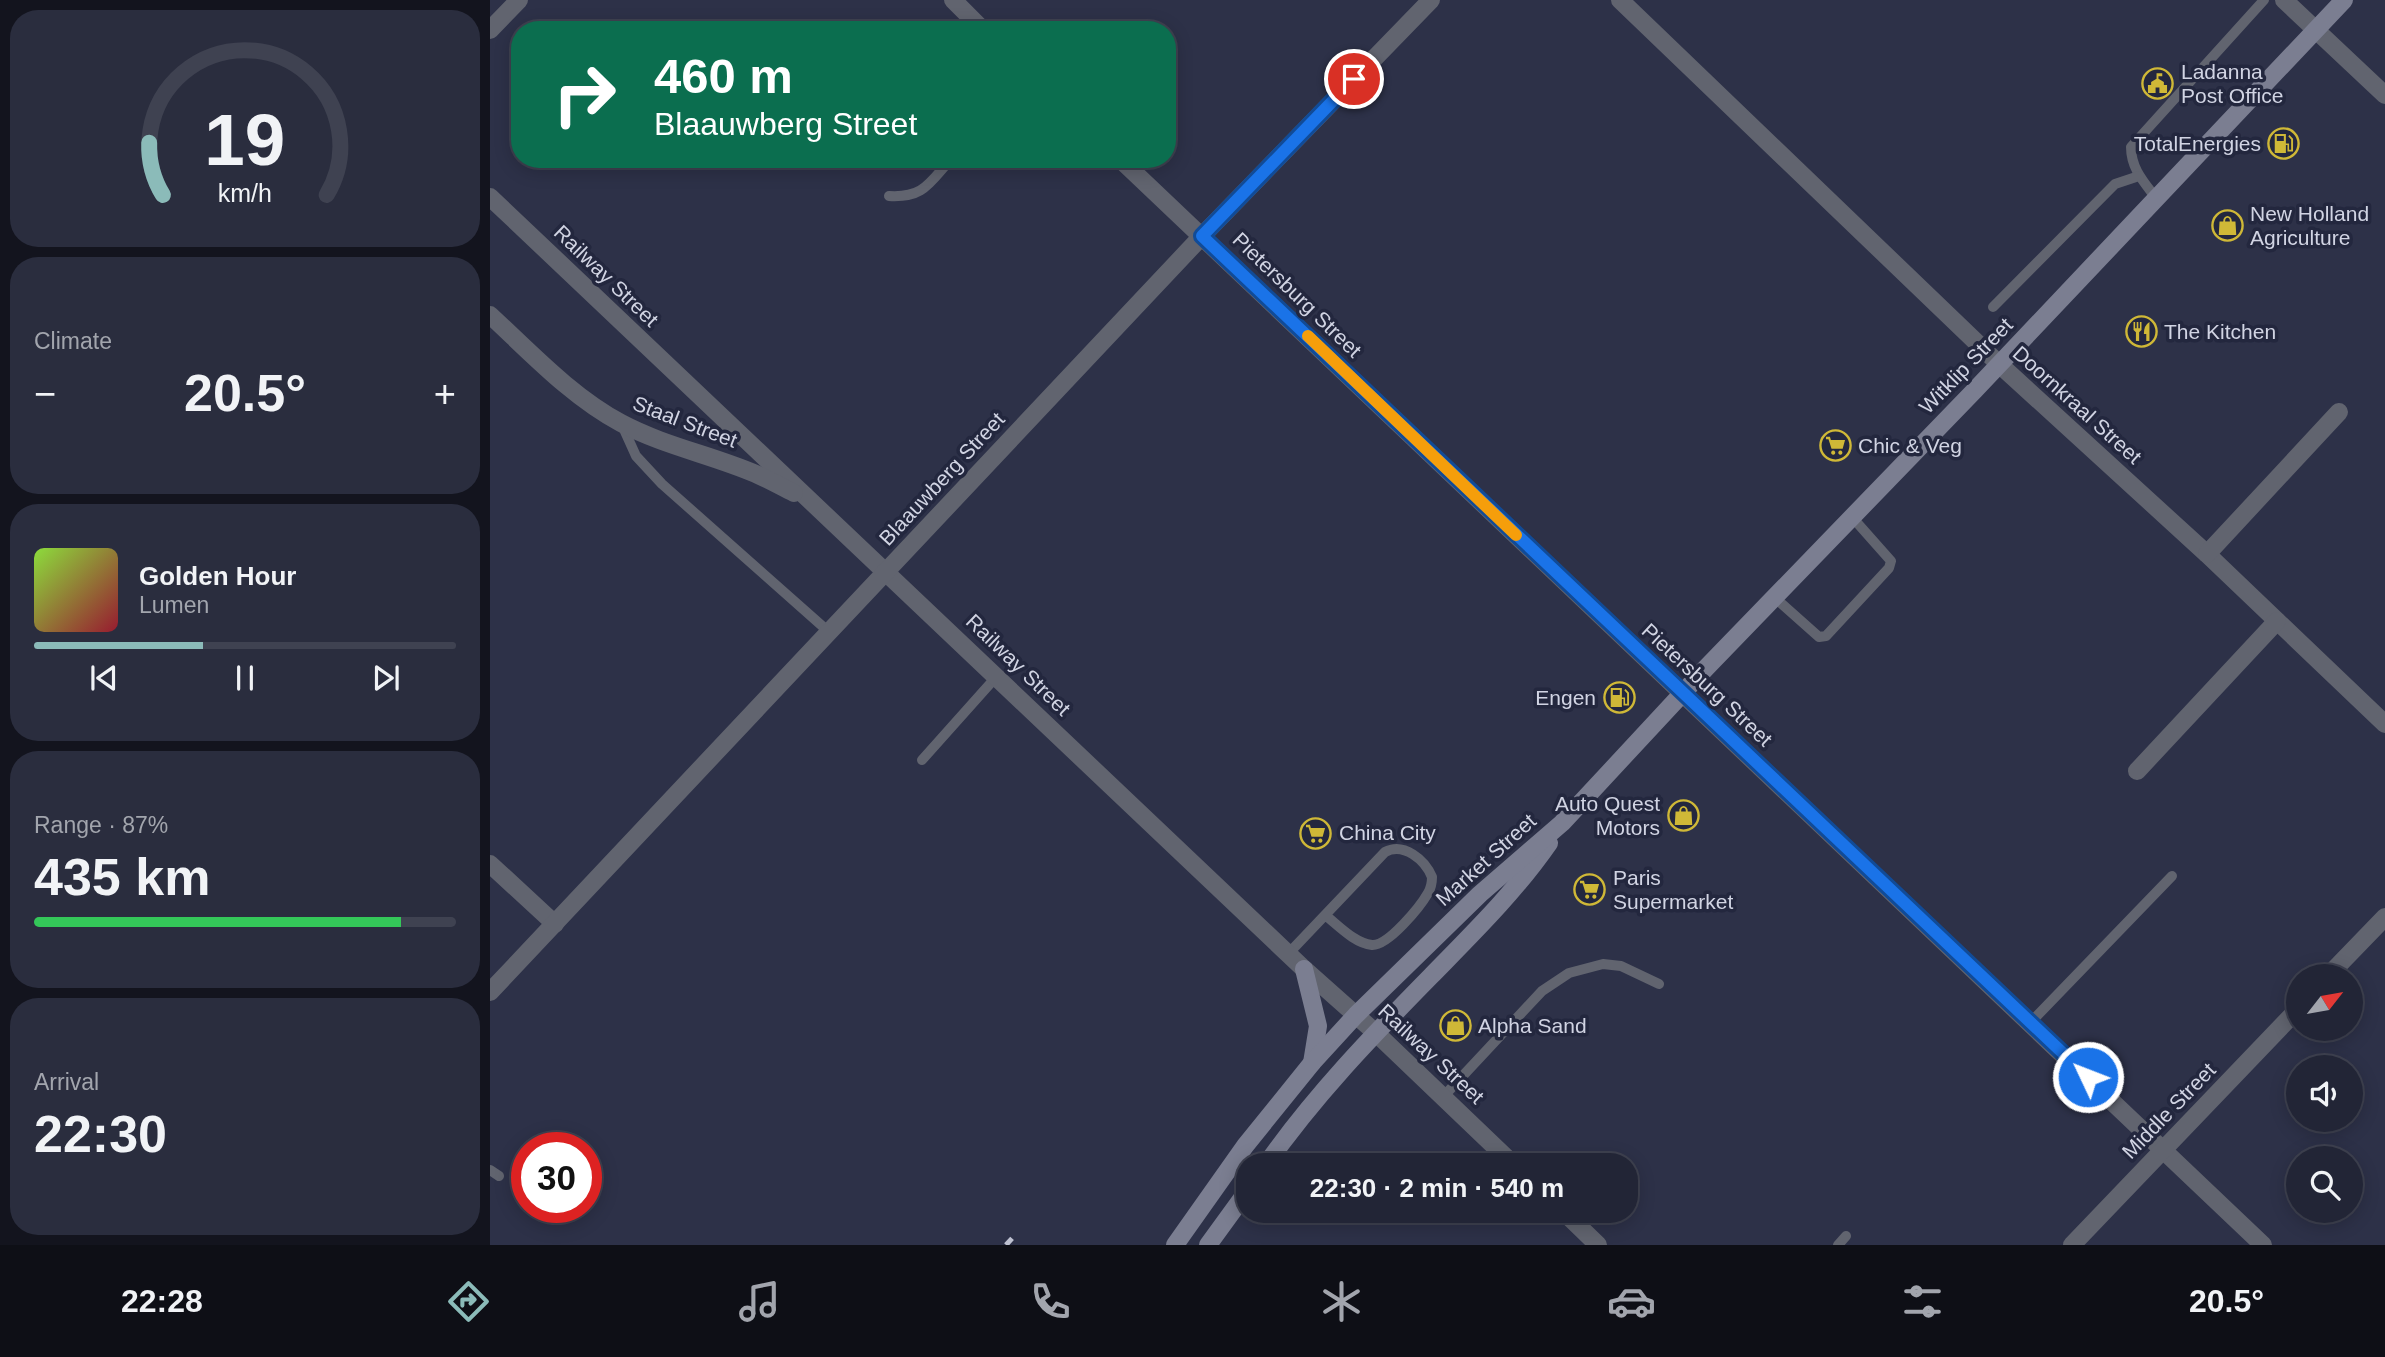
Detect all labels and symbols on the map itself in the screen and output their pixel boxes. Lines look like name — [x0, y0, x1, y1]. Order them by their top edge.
pin — [1324, 49, 1384, 109]
place label: Ladanna Post Office — [2181, 60, 2283, 107]
public building icon: Ladanna Post Office — [2141, 67, 2175, 101]
fuel station icon: TotalEnergies — [2267, 127, 2301, 161]
place label: TotalEnergies — [2134, 132, 2261, 155]
place label: New Holland Agriculture — [2250, 202, 2369, 249]
shop icon: New Holland Agriculture — [2210, 209, 2244, 243]
street label: Railway Street — [550, 220, 663, 331]
street label: Pietersburg Street — [1228, 228, 1366, 362]
street label: Witklip Street — [1914, 313, 2017, 418]
restaurant icon: The Kitchen — [2124, 315, 2158, 349]
place label: The Kitchen — [2164, 320, 2276, 343]
street label: Doornkraal Street — [2008, 341, 2146, 468]
street label: Staal Street — [630, 391, 741, 452]
street label: Blaauwberg Street — [874, 408, 1009, 550]
supermarket icon: Chic & Veg — [1818, 429, 1852, 463]
place label: Chic & Veg — [1858, 434, 1962, 457]
street label: Railway Street — [962, 609, 1075, 720]
street label: Pietersburg Street — [1638, 619, 1777, 751]
fuel station icon: Engen — [1602, 681, 1636, 715]
place label: Engen — [1535, 686, 1596, 709]
place label: Auto Quest Motors — [1555, 792, 1660, 839]
shop icon: Auto Quest Motors — [1666, 799, 1700, 833]
street label: Market Street — [1431, 809, 1540, 910]
supermarket icon: China City — [1299, 816, 1333, 850]
place label: China City — [1339, 821, 1436, 844]
place label: Paris Supermarket — [1613, 866, 1733, 913]
supermarket icon: Paris Supermarket — [1573, 873, 1607, 907]
north arrow — [2286, 964, 2362, 1041]
street label: Railway Street — [1374, 999, 1489, 1108]
shop icon: Alpha Sand — [1438, 1009, 1472, 1043]
place label: Alpha Sand — [1478, 1014, 1587, 1037]
position arrow — [2051, 1040, 2125, 1114]
street label: Middle Street — [2117, 1058, 2220, 1163]
speed limit sign: 30 — [511, 1132, 602, 1223]

